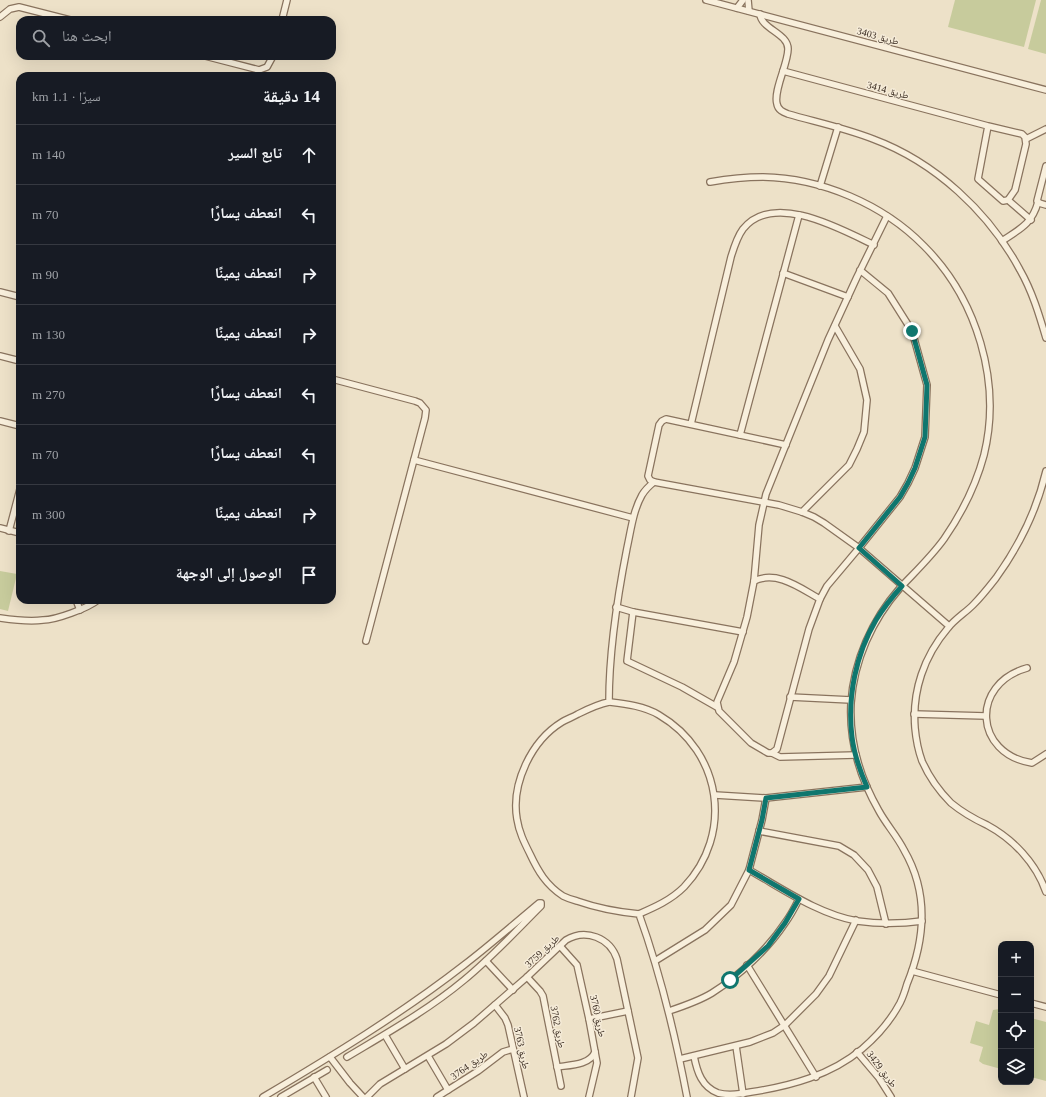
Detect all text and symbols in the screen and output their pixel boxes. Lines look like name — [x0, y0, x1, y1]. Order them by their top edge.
search box — [16, 16, 336, 60]
street label: طريق 3403 — [856, 25, 901, 48]
icon: search — [30, 27, 52, 49]
text: ابحث هنا — [62, 28, 112, 44]
street label: طريق 3414 — [866, 79, 911, 102]
text: 14 دقيقة — [263, 87, 320, 106]
text: سيرًا · 1.1 km — [32, 89, 101, 104]
icon: ahead — [298, 144, 320, 166]
text: تابع السير — [228, 145, 282, 161]
text: 140 m — [32, 147, 65, 162]
icon: left — [298, 204, 320, 226]
text: انعطف يسارًا — [210, 205, 282, 221]
text: 70 m — [32, 207, 58, 222]
icon: right — [298, 264, 320, 286]
text: انعطف يمينًا — [215, 265, 282, 281]
text: 90 m — [32, 267, 58, 282]
route end — [903, 322, 921, 340]
icon: right — [298, 324, 320, 346]
text: انعطف يمينًا — [215, 325, 282, 341]
text: 130 m — [32, 327, 65, 342]
icon: left — [298, 384, 320, 406]
text: انعطف يسارًا — [210, 385, 282, 401]
text: 270 m — [32, 387, 65, 402]
icon: left — [298, 444, 320, 466]
text: انعطف يسارًا — [210, 445, 282, 461]
text: 70 m — [32, 447, 58, 462]
icon: right — [298, 504, 320, 526]
text: انعطف يمينًا — [215, 505, 282, 521]
text: 300 m — [32, 507, 65, 522]
icon: arrive — [298, 564, 320, 586]
text: الوصول إلى الوجهة — [176, 565, 282, 581]
street label: طريق 3759 — [523, 932, 562, 970]
map controls — [998, 941, 1034, 1085]
button: + — [998, 941, 1034, 977]
route start — [721, 971, 739, 989]
button: − — [998, 977, 1034, 1013]
street label: طريق 3760 — [587, 994, 608, 1039]
street label: طريق 3762 — [548, 1005, 568, 1050]
button: locate — [998, 1013, 1034, 1049]
street label: طريق 3763 — [511, 1026, 532, 1071]
street label: طريق 3764 — [448, 1048, 491, 1083]
street label: طريق 3429 — [864, 1049, 900, 1090]
button: layers — [998, 1049, 1034, 1085]

